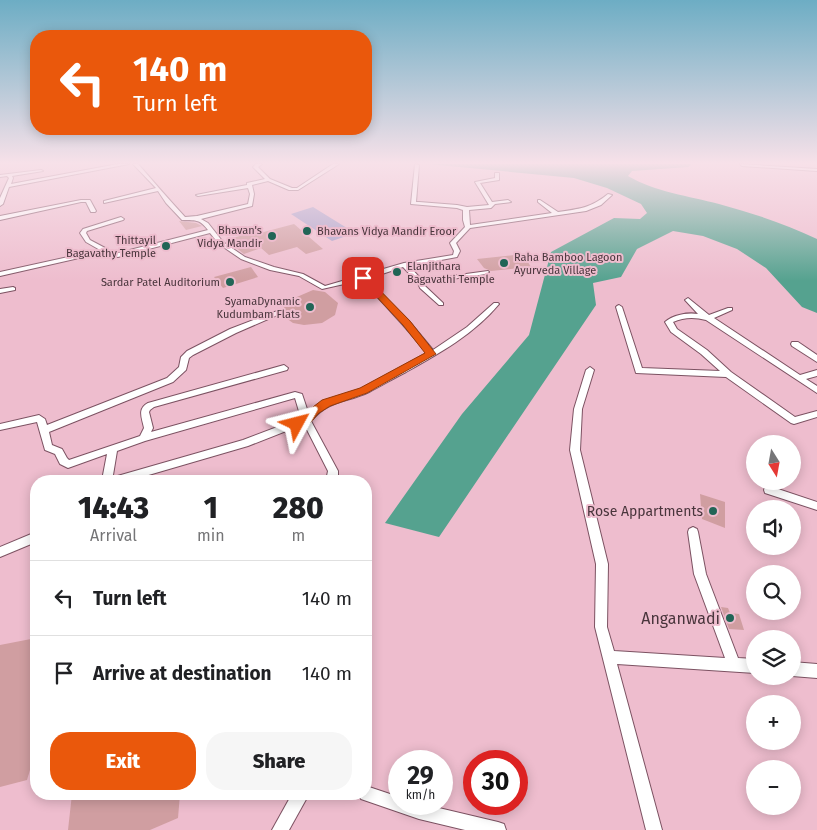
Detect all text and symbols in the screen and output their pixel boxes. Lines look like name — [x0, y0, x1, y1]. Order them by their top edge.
text: 140 m — [133, 48, 227, 90]
icon: left — [50, 50, 115, 115]
text: Turn left — [133, 90, 217, 117]
place label: Bhavan's Vidya Mandir — [197, 224, 263, 250]
marker: Bhavans Vidya Mandir Eroor — [301, 225, 313, 237]
place label: Bhavans Vidya Mandir Eroor — [317, 225, 457, 238]
marker: Bhavan's Vidya Mandir — [266, 230, 278, 242]
place label: Thittayil Bagavathy Temple — [66, 234, 156, 260]
marker: Thittayil Bagavathy Temple — [160, 240, 172, 252]
place label: Raha Bamboo Lagoon Ayurveda Village — [514, 251, 622, 277]
pin — [342, 257, 384, 299]
marker: Raha Bamboo Lagoon Ayurveda Village — [498, 257, 510, 269]
place label: Elanjithara Bagavathi Temple — [407, 260, 495, 286]
icon: arrive — [349, 264, 377, 292]
marker: Elanjithara Bagavathi Temple — [391, 266, 403, 278]
place label: Sardar Patel Auditorium — [101, 276, 220, 289]
marker: Sardar Patel Auditorium — [224, 276, 236, 288]
place label: SyamaDynamic Kudumbam Flats — [217, 295, 300, 321]
marker: SyamaDynamic Kudumbam Flats — [304, 301, 316, 313]
position arrow — [270, 397, 322, 449]
north arrow — [746, 435, 801, 490]
map controls — [746, 435, 801, 815]
text: 14:43 — [78, 490, 149, 526]
text: 1 — [204, 490, 218, 526]
text: 280 — [273, 490, 324, 526]
button: sound — [746, 500, 801, 555]
place label: Rose Appartments — [587, 503, 703, 520]
marker: Rose Appartments — [707, 505, 719, 517]
text: Arrival — [90, 526, 137, 545]
text: min — [197, 526, 225, 545]
text: m — [291, 526, 305, 545]
button: search — [746, 565, 801, 620]
icon: left — [50, 584, 78, 612]
text: Turn left — [93, 587, 167, 610]
text: 140 m — [302, 587, 352, 610]
place label: Anganwadi — [641, 609, 720, 628]
marker: Anganwadi — [724, 612, 736, 624]
button: layers — [746, 630, 801, 685]
icon: arrive — [50, 659, 78, 687]
text: Arrive at destination — [93, 662, 272, 685]
text: 140 m — [302, 662, 352, 685]
button: + — [746, 695, 801, 750]
button: Exit — [50, 732, 196, 790]
button: Share — [206, 732, 352, 790]
speed limit sign: 30 — [463, 750, 528, 815]
button: − — [746, 760, 801, 815]
text: 29 — [407, 761, 434, 791]
text: km/h — [406, 788, 435, 802]

